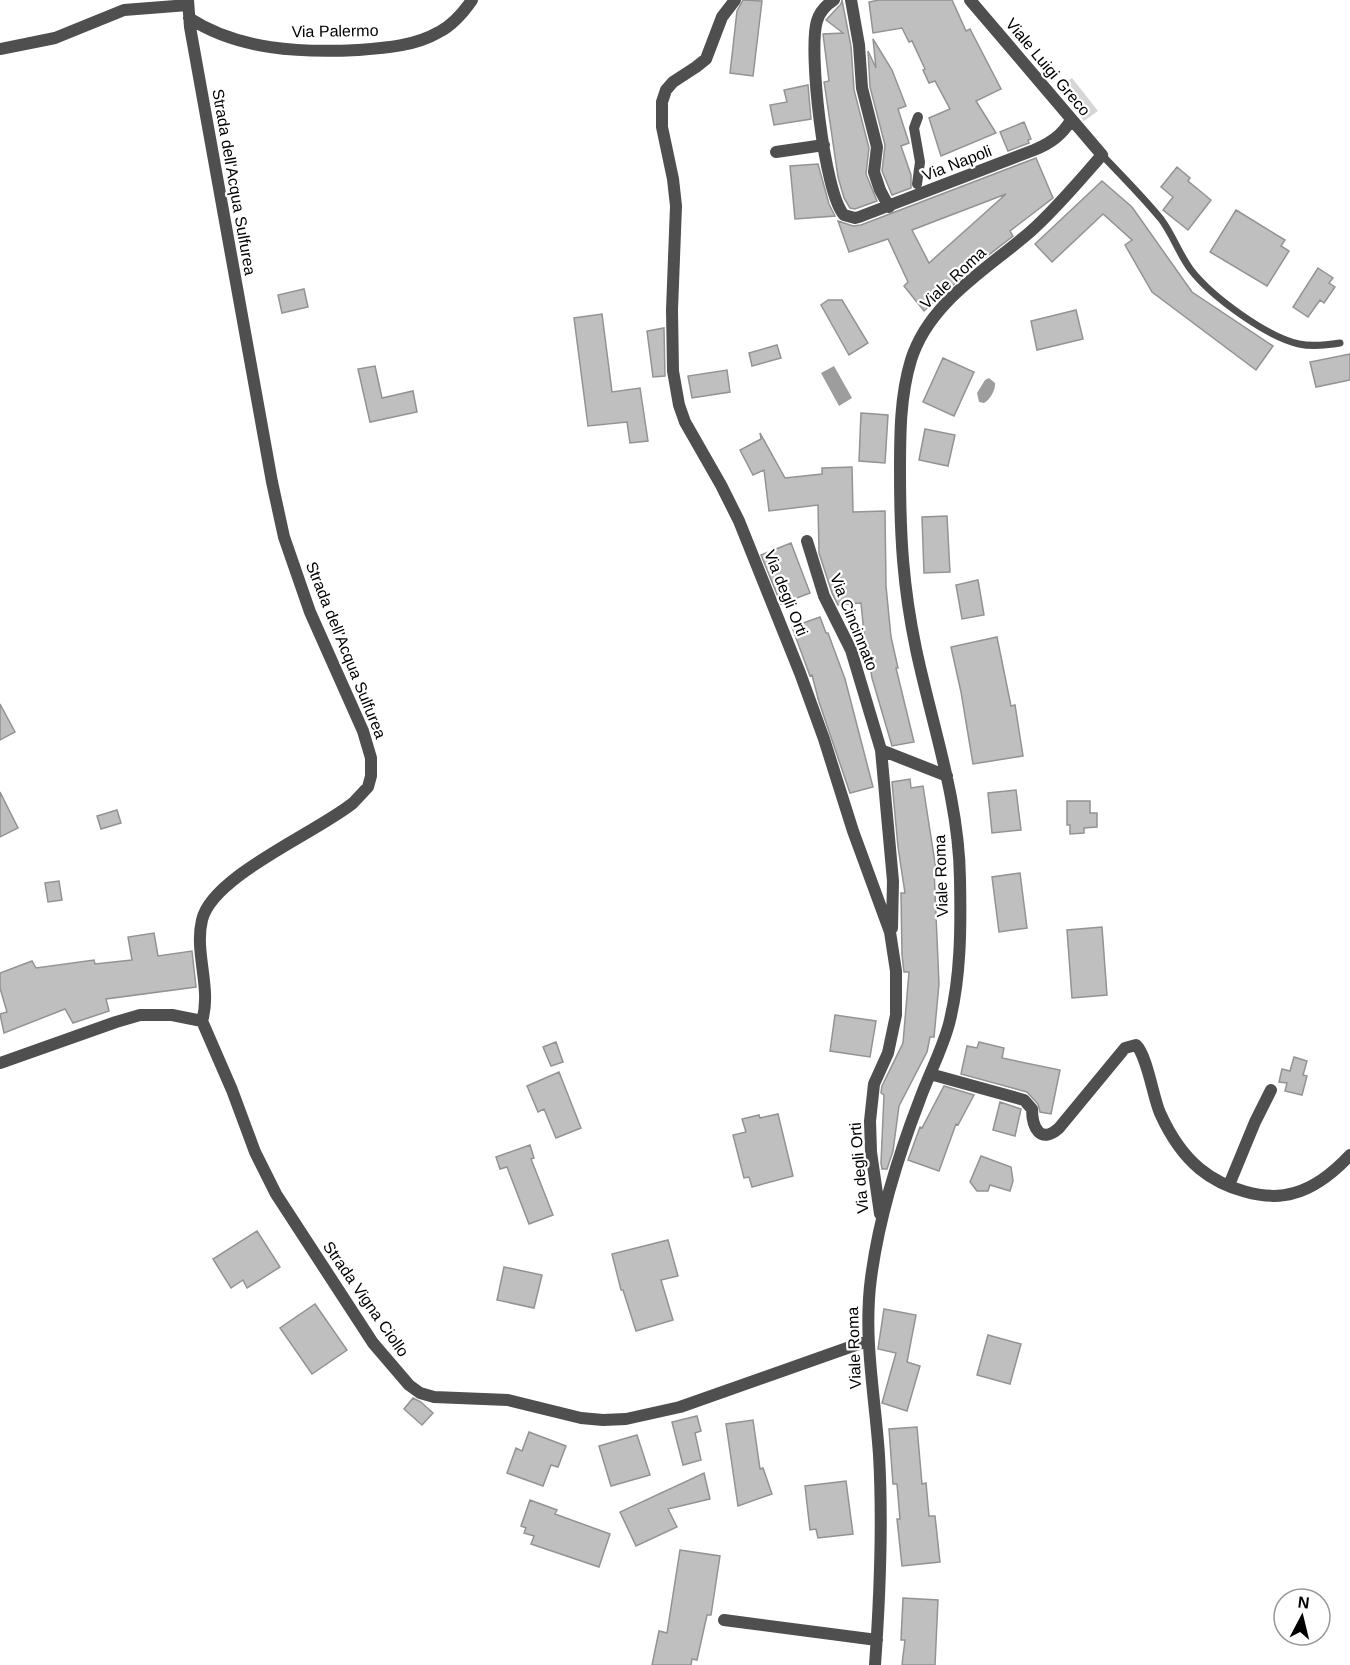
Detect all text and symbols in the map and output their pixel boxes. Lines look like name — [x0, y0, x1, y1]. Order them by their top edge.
street label: Viale Luigi Greco — [1002, 15, 1094, 119]
street label: Via Palermo — [291, 22, 379, 40]
street label: Strada dell'Acqua Sulfurea — [209, 87, 259, 277]
street label: Via Napoli — [920, 142, 994, 184]
street label: Viale Roma — [917, 244, 989, 312]
street label: Via degli Orti — [761, 547, 811, 639]
street label: Strada dell'Acqua Sulfurea — [303, 559, 389, 741]
street label: Via Cincinnato — [827, 571, 881, 673]
street label: Viale Roma — [931, 834, 951, 917]
street label: Via degli Orti — [847, 1122, 871, 1214]
street label: Strada Vigna Ciollo — [320, 1238, 412, 1360]
street label: Viale Roma — [844, 1306, 864, 1389]
north arrow — [1272, 1587, 1332, 1647]
text: N — [1297, 1593, 1311, 1612]

